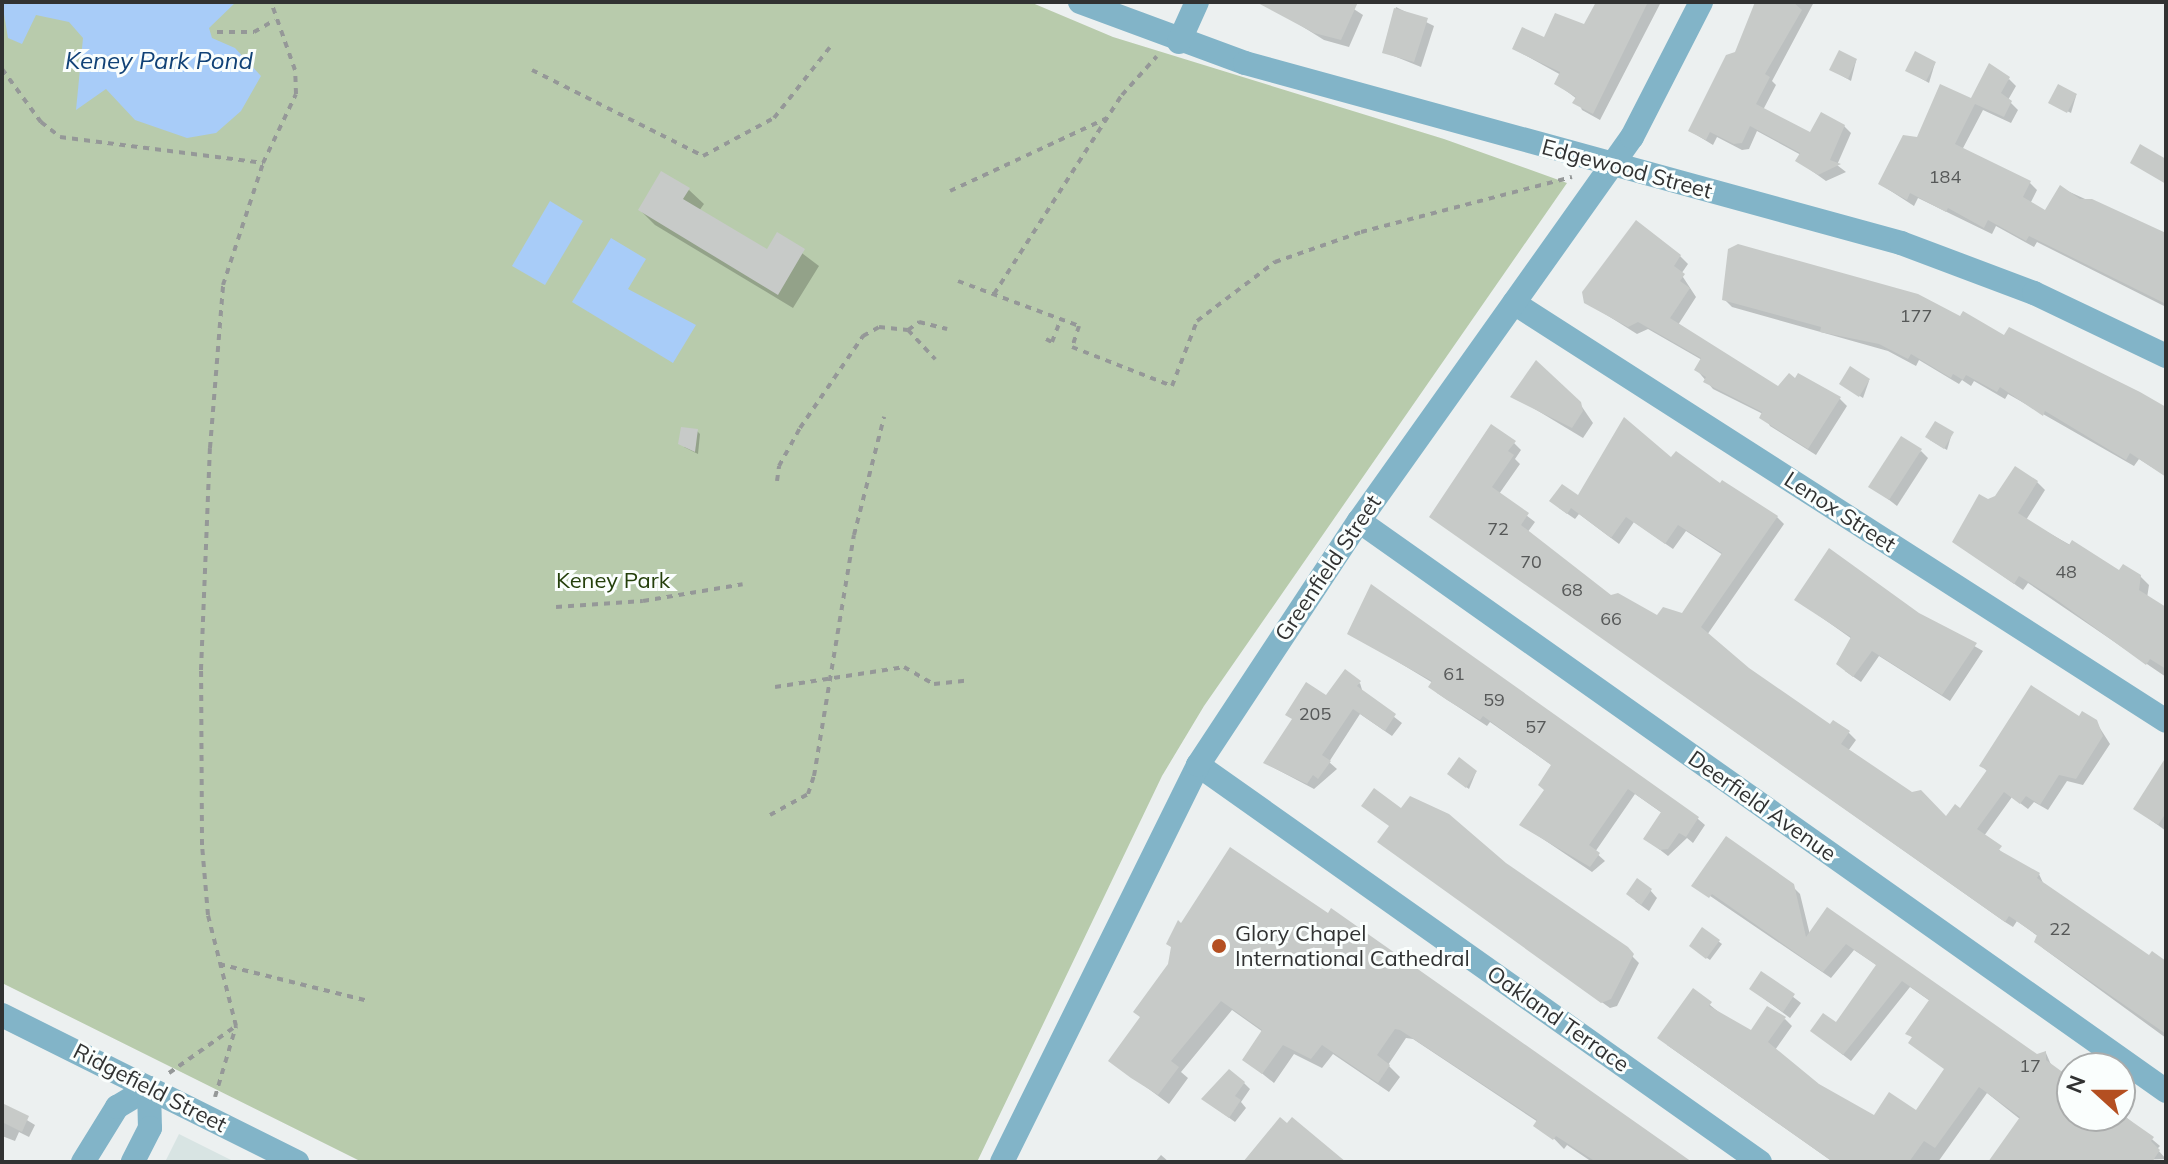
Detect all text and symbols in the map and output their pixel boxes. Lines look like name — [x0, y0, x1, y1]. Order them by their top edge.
water label: Keney Park Pond — [65, 47, 253, 75]
street label: Edgewood Street — [1539, 134, 1715, 204]
house number: 184 — [1929, 166, 1961, 188]
house number: 177 — [1900, 305, 1932, 327]
street label: Lenox Street — [1779, 466, 1901, 558]
street label: Greenfield Street — [1269, 490, 1387, 646]
house number: 72 — [1487, 518, 1509, 540]
house number: 70 — [1520, 551, 1542, 573]
house number: 48 — [2055, 561, 2077, 583]
park label: Keney Park — [556, 568, 670, 594]
house number: 68 — [1561, 579, 1583, 601]
house number: 66 — [1600, 608, 1622, 630]
house number: 61 — [1443, 663, 1465, 685]
house number: 59 — [1483, 689, 1505, 711]
house number: 205 — [1299, 703, 1331, 725]
house number: 57 — [1525, 716, 1547, 738]
street label: Deerfield Avenue — [1683, 745, 1841, 867]
house number: 22 — [2049, 918, 2071, 940]
place label: Glory Chapel International Cathedral — [1235, 920, 1470, 972]
marker: Glory Chapel International Cathedral — [1210, 937, 1228, 955]
street label: Oakland Terrace — [1482, 960, 1634, 1078]
street label: Ridgefield Street — [69, 1038, 231, 1138]
north arrow — [2056, 1052, 2136, 1132]
house number: 17 — [2019, 1055, 2041, 1077]
text: N — [2059, 1071, 2092, 1097]

